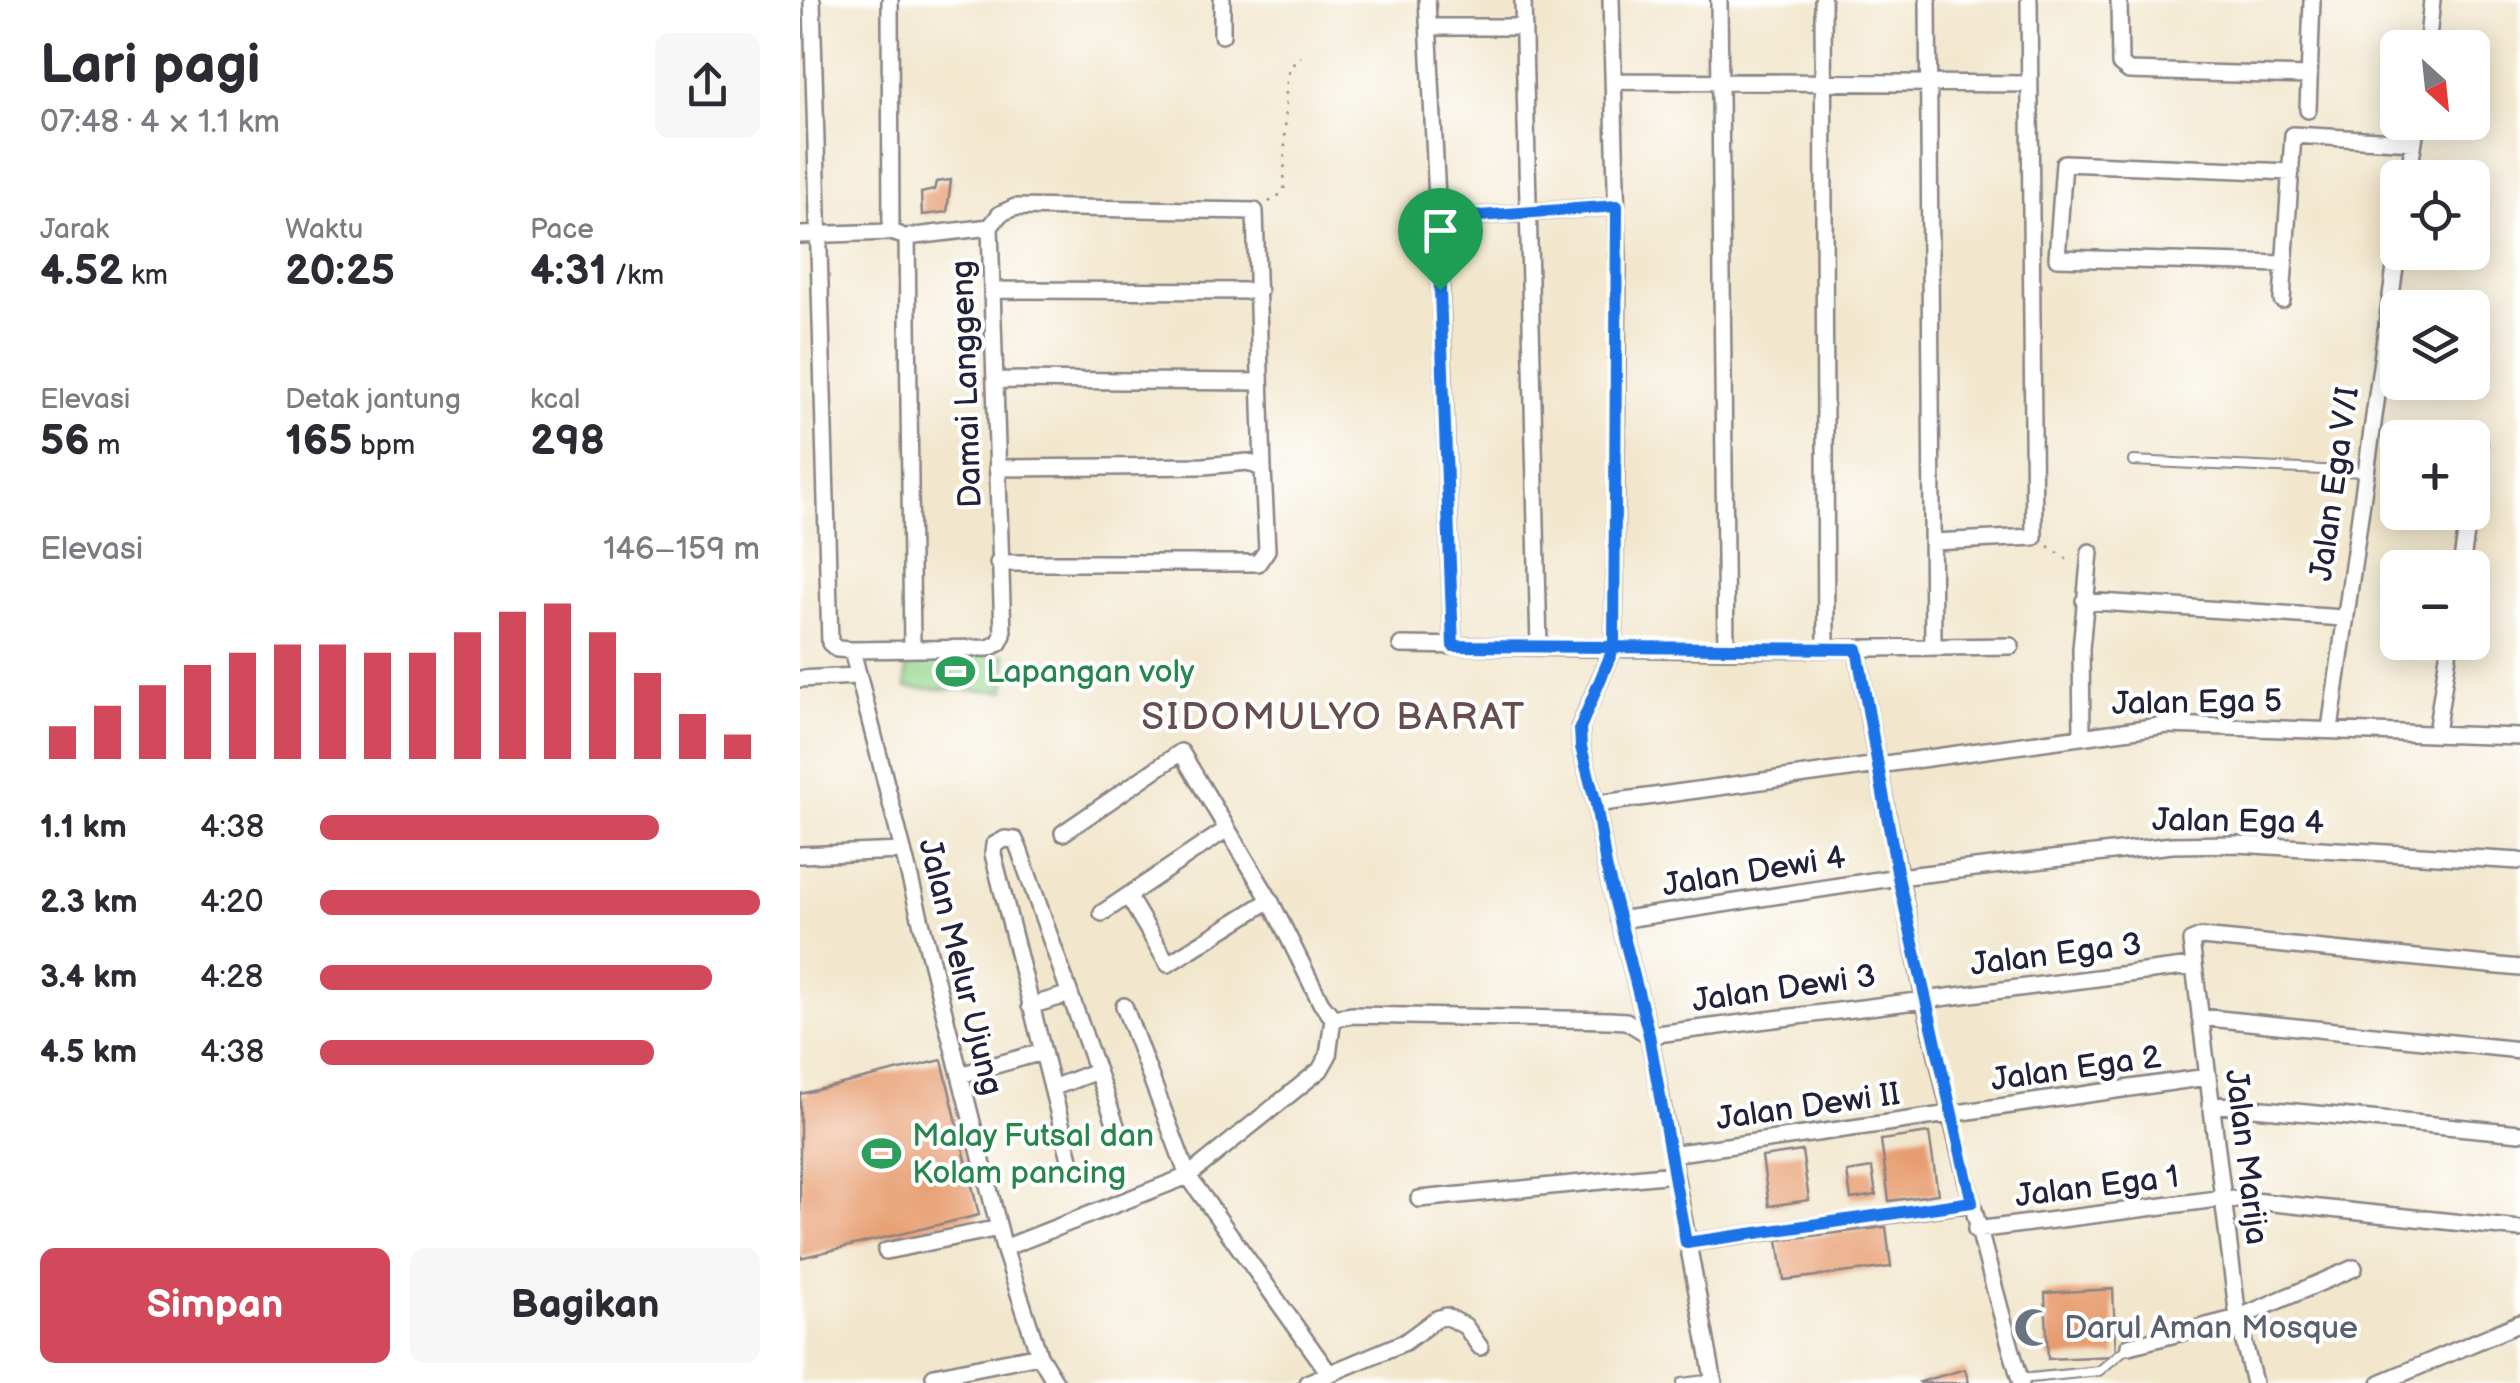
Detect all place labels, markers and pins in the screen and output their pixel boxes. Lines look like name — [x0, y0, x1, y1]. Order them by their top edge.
pin — [1398, 188, 1483, 291]
sports icon: Lapangan voly — [935, 651, 977, 693]
place label: Lapangan voly — [986, 653, 1195, 692]
place label: Malay Futsal dan Kolam pancing — [912, 1117, 1154, 1193]
sports icon: Malay Futsal dan Kolam pancing — [861, 1133, 903, 1175]
mosque icon: Darul Aman Mosque — [2013, 1307, 2055, 1349]
place label: Darul Aman Mosque — [2064, 1309, 2358, 1348]

